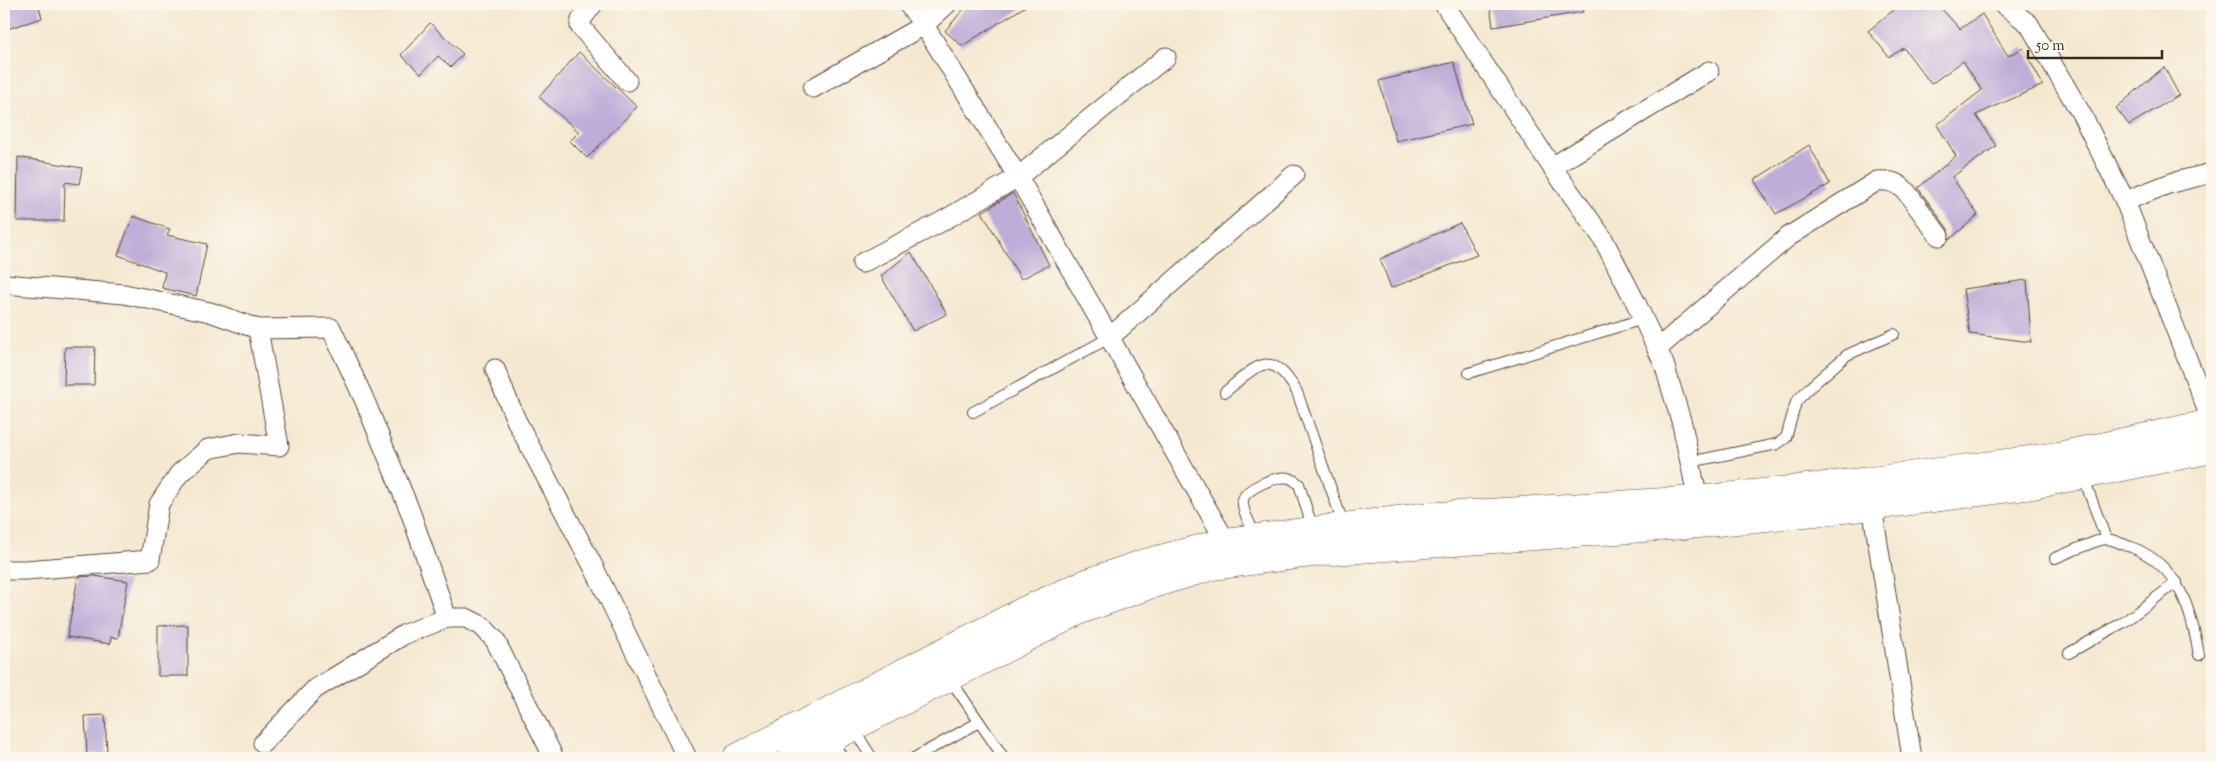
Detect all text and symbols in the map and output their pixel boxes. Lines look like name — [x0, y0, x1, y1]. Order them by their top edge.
scale bar — [2028, 28, 2162, 60]
text: 50 m — [2035, 36, 2065, 57]

